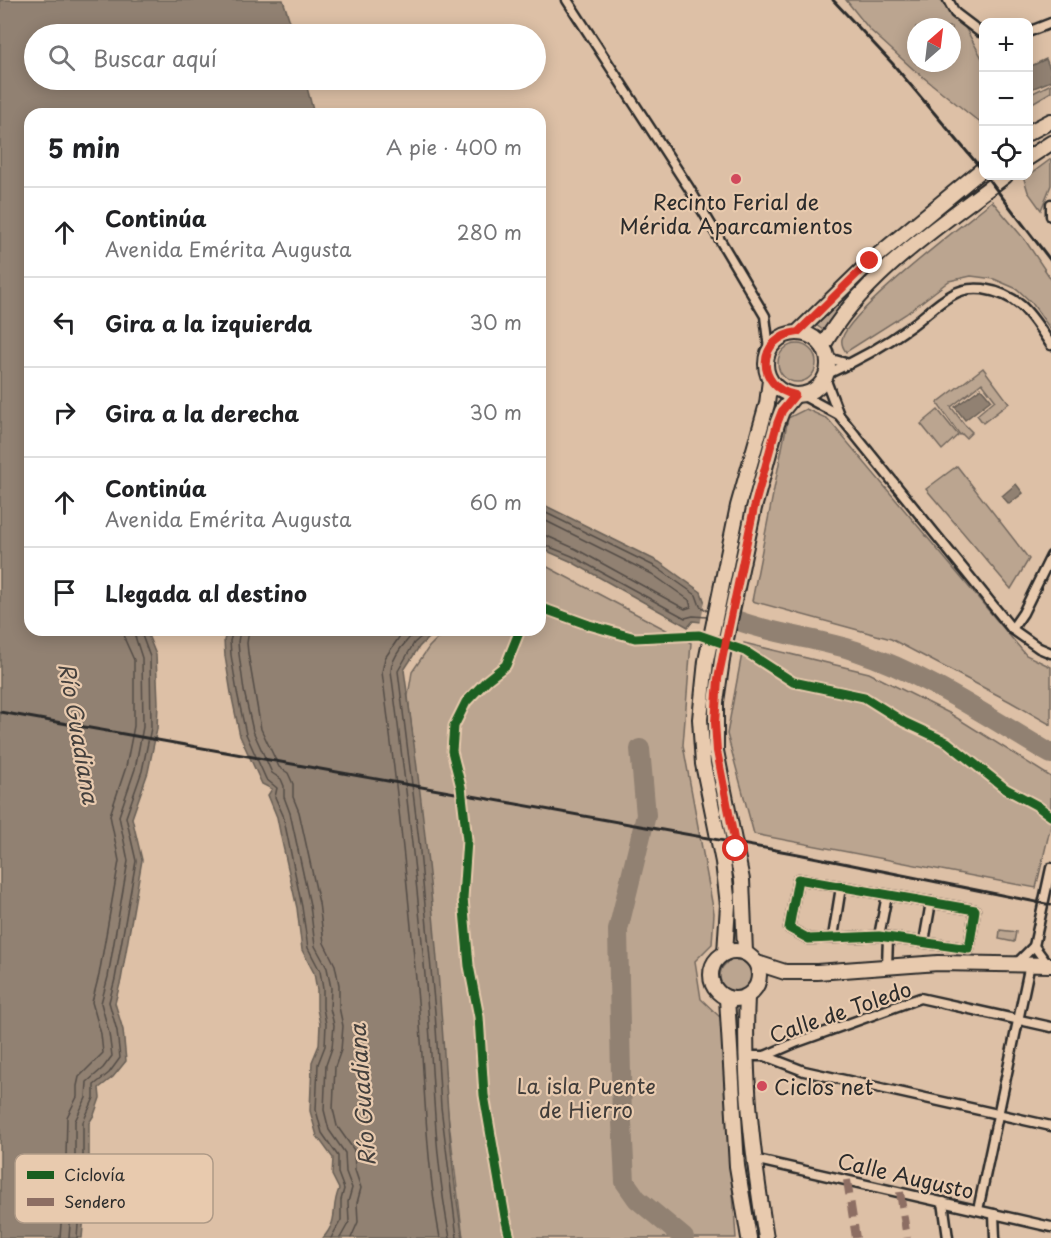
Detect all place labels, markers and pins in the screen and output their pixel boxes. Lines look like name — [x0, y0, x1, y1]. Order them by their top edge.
marker: Recinto Ferial de Mérida Aparcamientos — [729, 172, 743, 186]
place label: Recinto Ferial de Mérida Aparcamientos — [620, 185, 852, 241]
place label: Ciclos net — [774, 1070, 873, 1102]
marker: Ciclos net — [755, 1079, 769, 1093]

